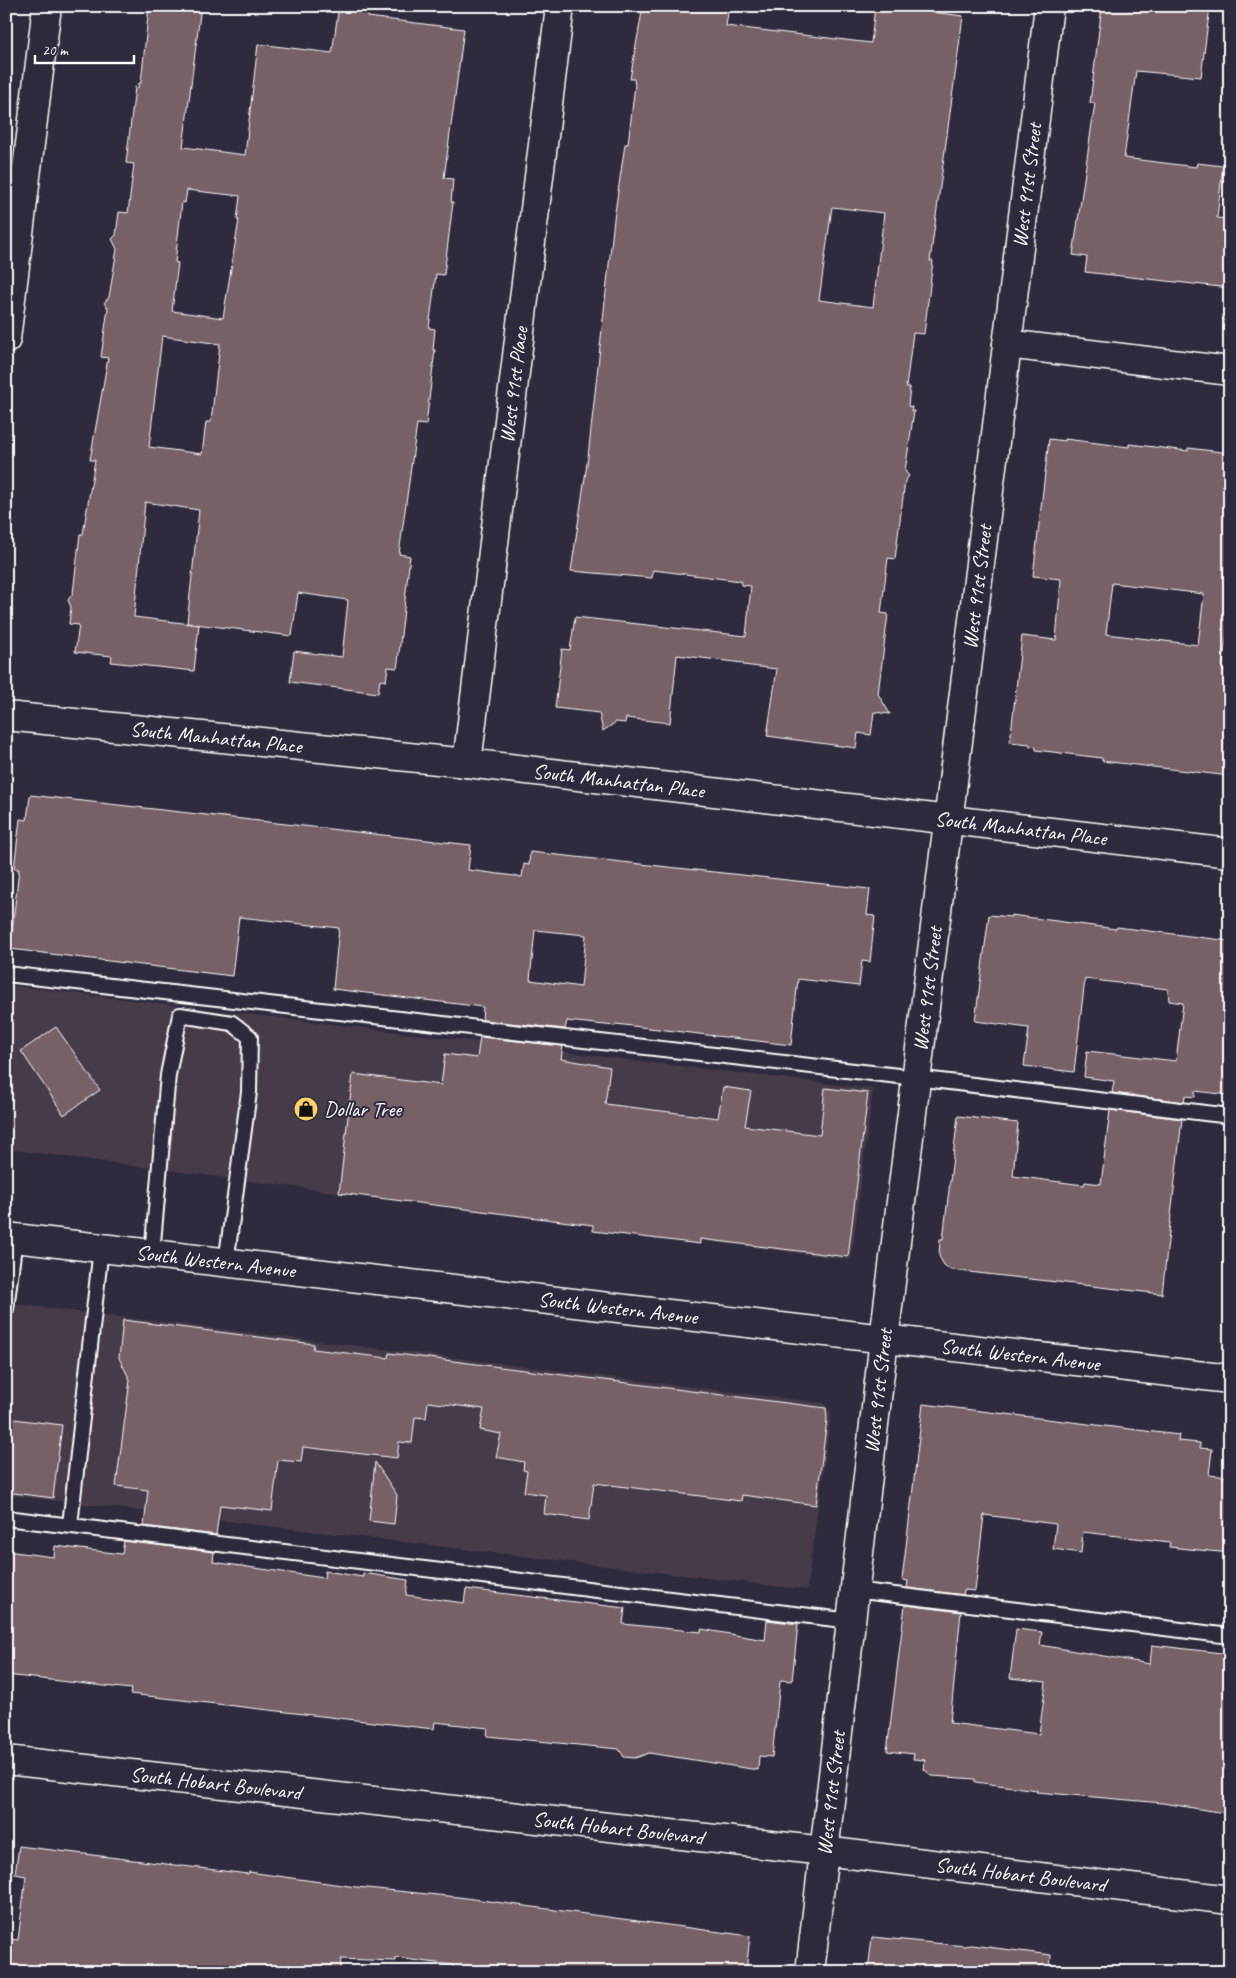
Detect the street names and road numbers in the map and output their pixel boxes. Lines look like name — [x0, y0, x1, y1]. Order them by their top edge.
street label: West 91st Street — [1006, 120, 1048, 249]
street label: West 91st Place — [493, 324, 534, 444]
street label: West 91st Street — [957, 521, 998, 651]
street label: South Manhattan Place — [129, 716, 305, 759]
street label: South Manhattan Place — [531, 758, 708, 804]
street label: South Manhattan Place — [934, 805, 1110, 852]
street label: West 91st Street — [907, 923, 948, 1053]
street label: South Western Avenue — [135, 1239, 299, 1284]
street label: South Western Avenue — [537, 1286, 701, 1330]
street label: West 91st Street — [858, 1325, 898, 1454]
street label: South Western Avenue — [939, 1333, 1103, 1377]
street label: West 91st Street — [811, 1728, 851, 1857]
street label: South Hobart Boulevard — [129, 1761, 305, 1806]
street label: South Hobart Boulevard — [531, 1806, 708, 1851]
street label: South Hobart Boulevard — [934, 1852, 1110, 1898]

